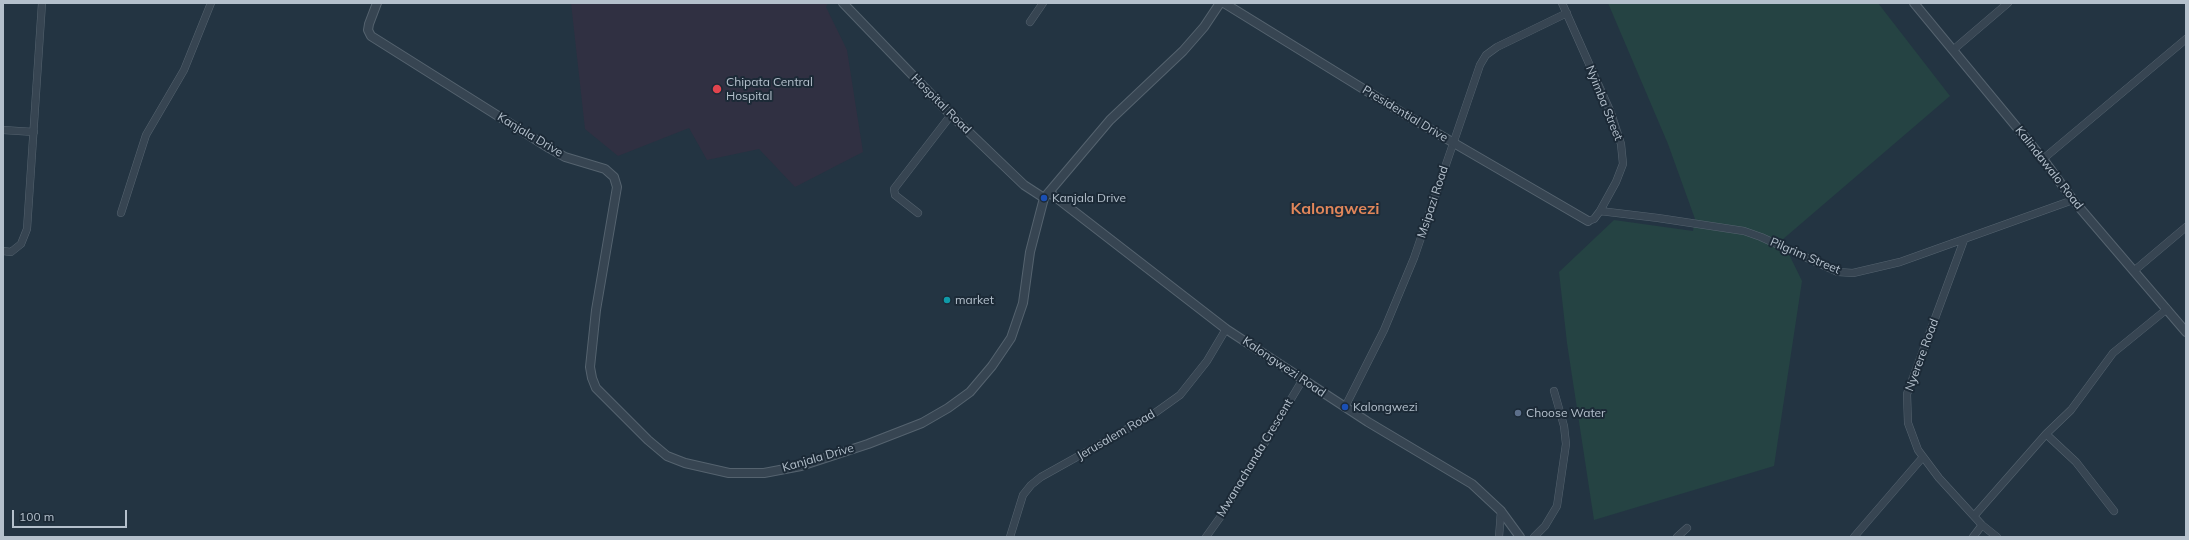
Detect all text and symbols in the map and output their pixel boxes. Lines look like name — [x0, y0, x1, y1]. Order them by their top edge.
street label: Nyimba Street — [1582, 63, 1626, 143]
street label: Hospital Road — [908, 71, 974, 137]
place label: Chipata Central Hospital — [726, 75, 813, 103]
marker: Chipata Central Hospital — [711, 83, 723, 95]
street label: Presidential Drive — [1360, 83, 1450, 145]
street label: Kanjala Drive — [495, 110, 565, 160]
street label: Kalindawalo Road — [2012, 124, 2086, 212]
street label: Msipazi Road — [1415, 164, 1451, 240]
place label: Kanjala Drive — [1052, 191, 1126, 205]
marker: Kanjala Drive — [1039, 193, 1049, 203]
district label: Kalongwezi — [1290, 199, 1380, 219]
street label: Pilgrim Street — [1768, 235, 1842, 277]
place label: market — [955, 293, 994, 307]
marker: market — [942, 295, 952, 305]
street label: Nyerere Road — [1902, 317, 1942, 393]
street label: Kalongwezi Road — [1240, 334, 1328, 400]
street label: Mwanachanda Crescent — [1214, 396, 1296, 520]
place label: Kalongwezi — [1353, 400, 1418, 414]
marker: Kalongwezi — [1340, 402, 1350, 412]
place label: Choose Water — [1526, 406, 1605, 420]
street label: Jerusalem Road — [1075, 407, 1157, 463]
marker: Choose Water — [1513, 408, 1523, 418]
street label: Kanjala Drive — [780, 441, 856, 475]
scale bar — [14, 502, 129, 528]
text: 100 m — [19, 509, 54, 524]

